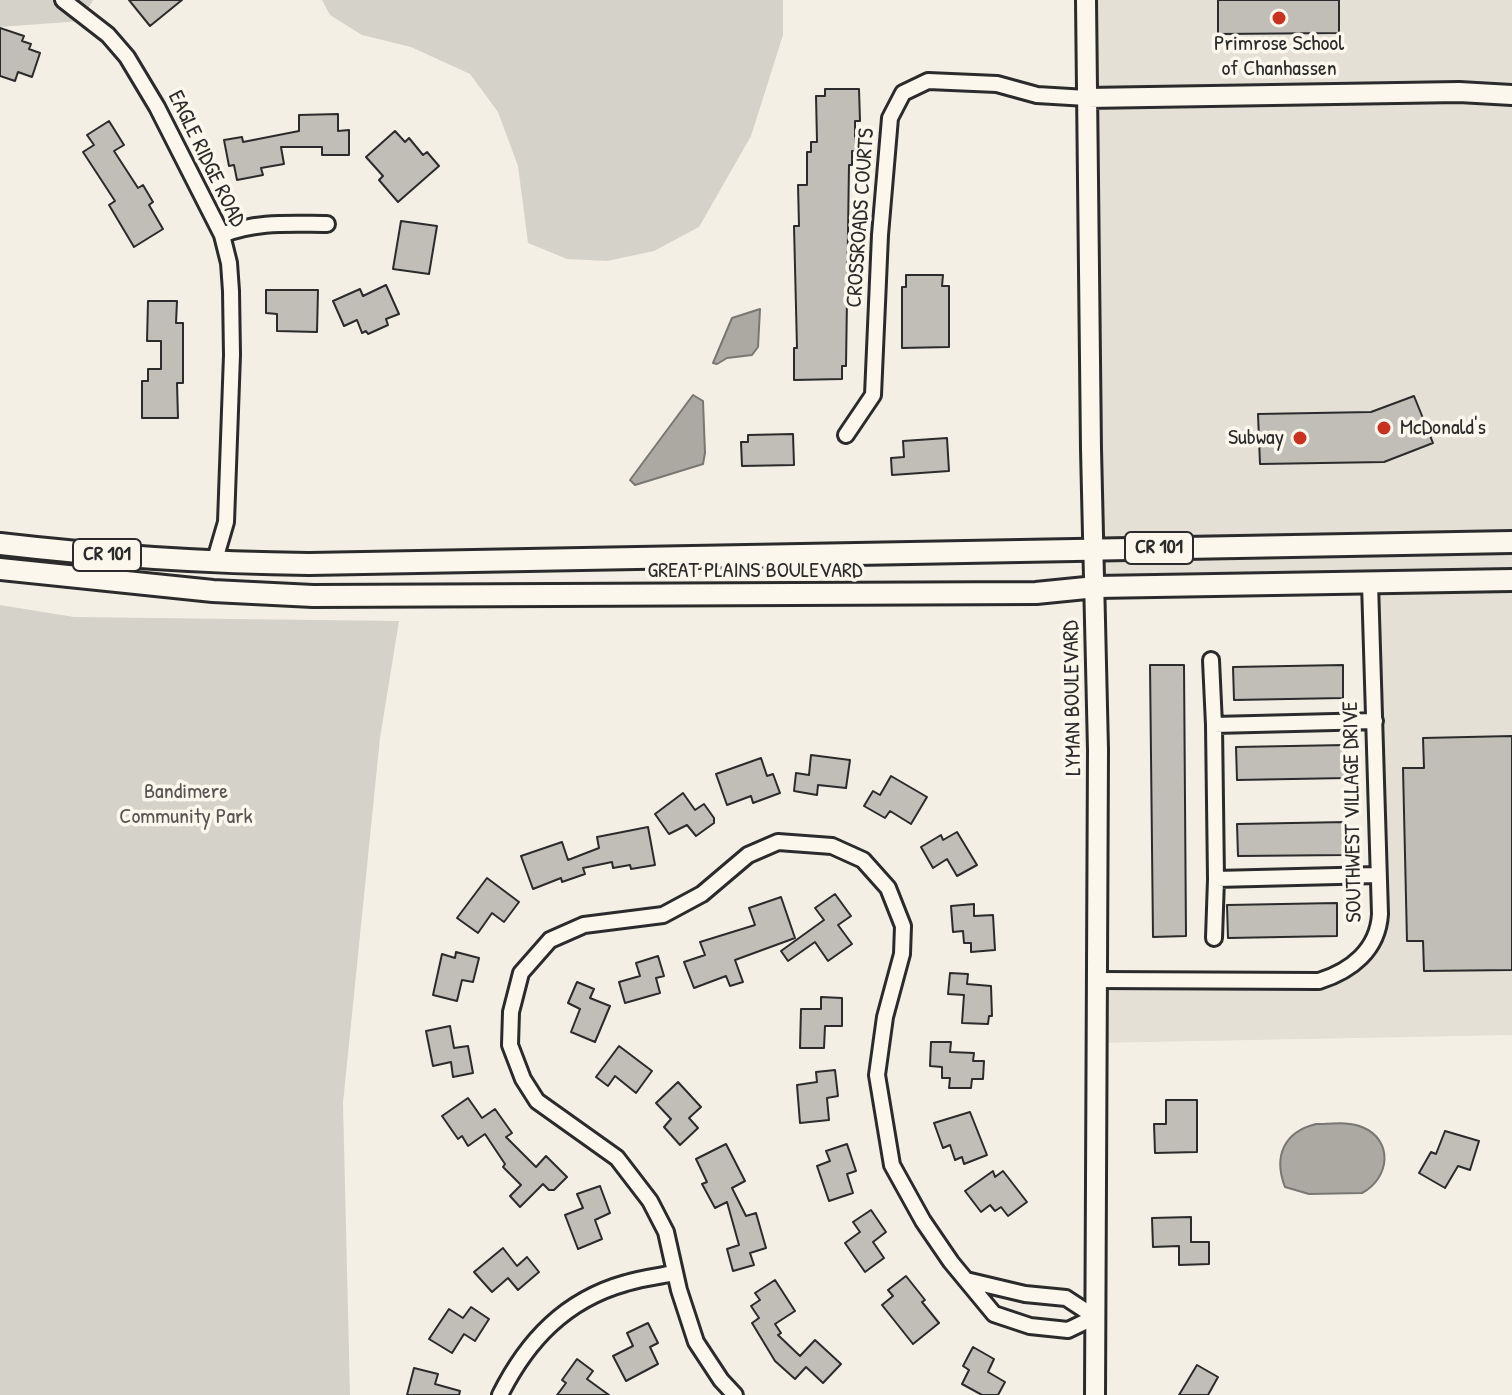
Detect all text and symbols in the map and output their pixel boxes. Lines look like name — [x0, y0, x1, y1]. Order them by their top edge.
marker: Primrose School of Chanhassen — [1270, 9, 1288, 27]
place label: Primrose School of Chanhassen — [1214, 31, 1344, 82]
street label: EAGLE RIDGE ROAD — [162, 87, 250, 231]
street label: CROSSROADS COURTS — [842, 127, 880, 309]
place label: McDonald's — [1400, 415, 1486, 441]
marker: McDonald's — [1375, 419, 1393, 437]
place label: Subway — [1228, 425, 1284, 451]
marker: Subway — [1291, 429, 1309, 447]
road number: CR 101 — [1125, 532, 1193, 564]
road number: CR 101 — [73, 539, 141, 571]
street label: GREAT PLAINS BOULEVARD — [648, 558, 862, 584]
street label: LYMAN BOULEVARD — [1058, 620, 1088, 776]
street label: SOUTHWEST VILLAGE DRIVE — [1338, 701, 1368, 923]
park label: Bandimere Community Park — [119, 779, 253, 830]

